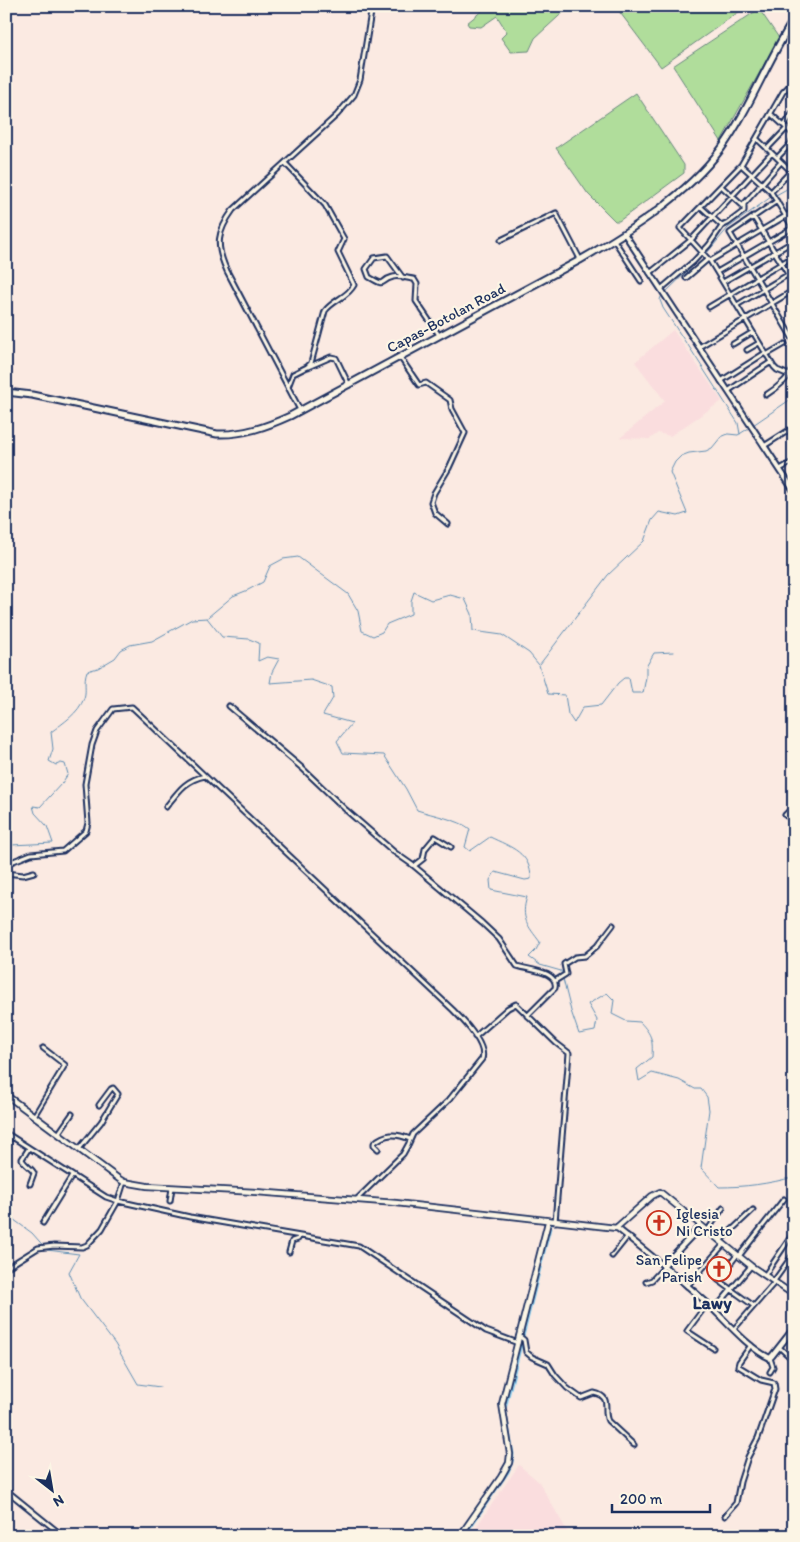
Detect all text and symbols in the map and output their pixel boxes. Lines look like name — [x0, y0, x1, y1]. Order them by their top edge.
street label: Capas-Botolan Road — [384, 279, 508, 357]
place label: Iglesia Ni Cristo — [676, 1205, 733, 1240]
church icon: Iglesia Ni Cristo — [646, 1210, 672, 1236]
place label: San Felipe Parish — [636, 1251, 702, 1286]
church icon: San Felipe Parish — [706, 1256, 732, 1282]
district label: Lawy — [692, 1292, 732, 1314]
north arrow — [28, 1464, 78, 1514]
scale bar — [612, 1482, 710, 1514]
text: 200 m — [620, 1490, 663, 1508]
text: N — [50, 1491, 67, 1510]

